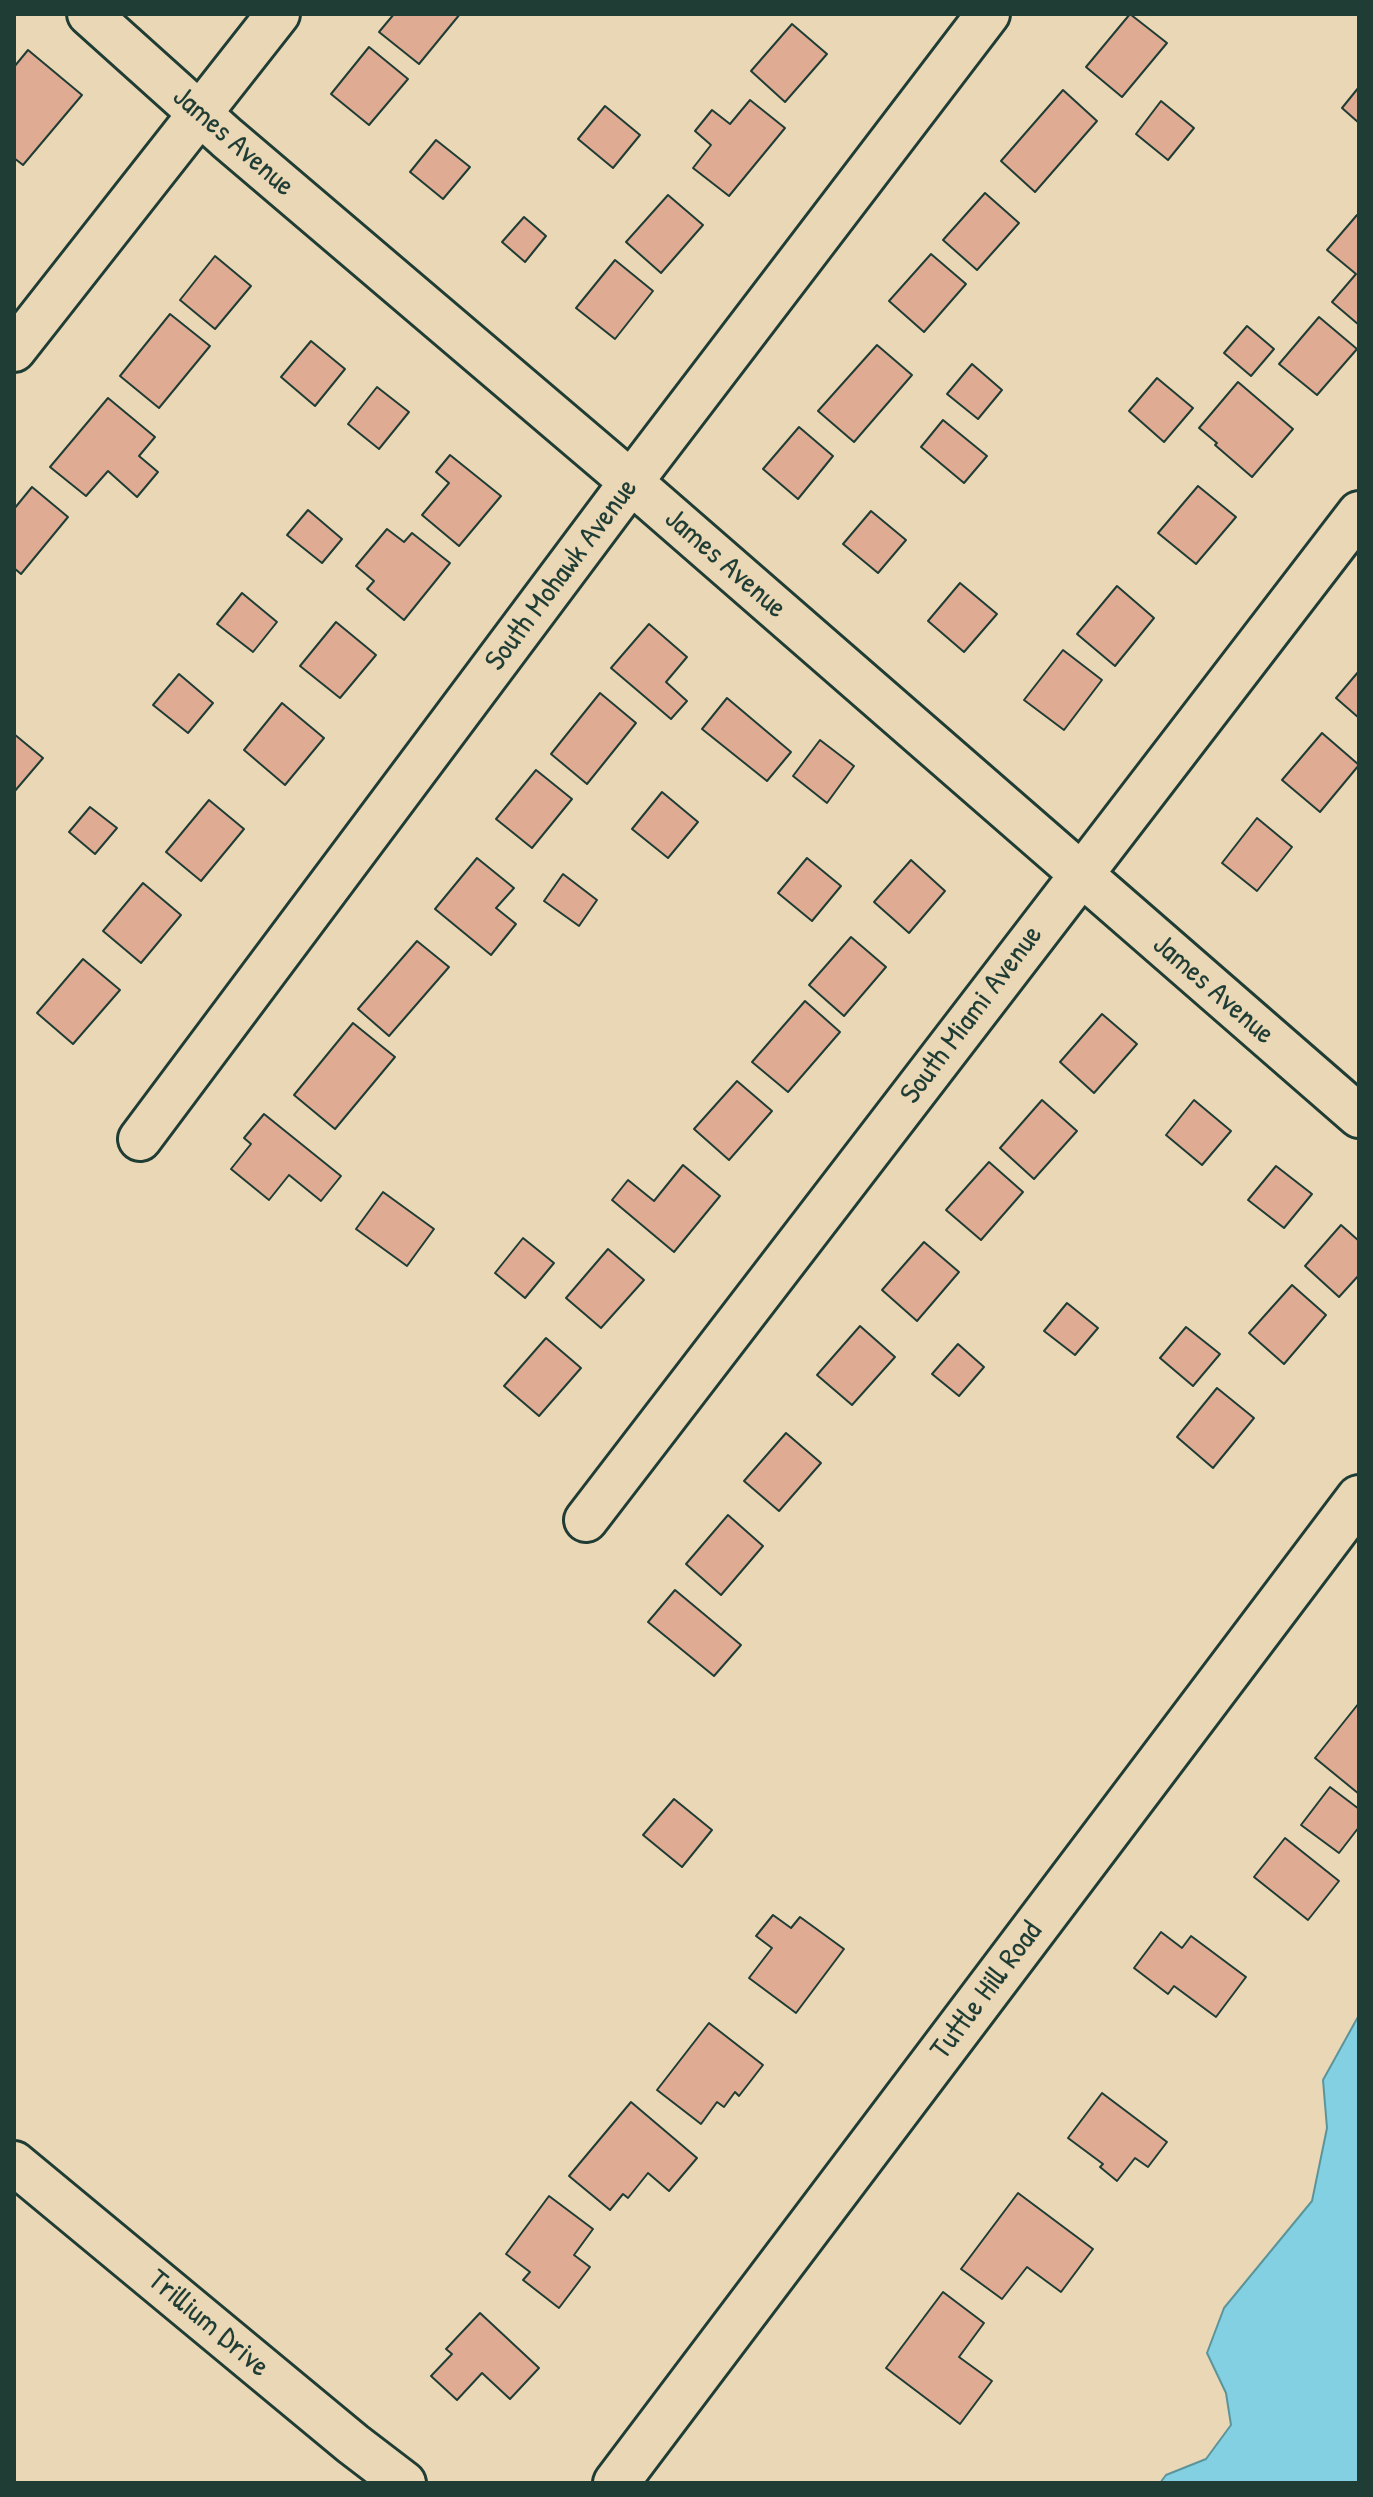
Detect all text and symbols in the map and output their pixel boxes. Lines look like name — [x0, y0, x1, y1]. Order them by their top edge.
street label: James Avenue — [165, 79, 301, 205]
street label: South Mohawk Avenue — [478, 472, 646, 678]
street label: James Avenue — [657, 501, 793, 627]
street label: South Miami Avenue — [893, 919, 1051, 1111]
street label: James Avenue — [1145, 927, 1281, 1053]
street label: Tuttle Hill Road — [923, 1915, 1051, 2067]
street label: Trillium Drive — [140, 2263, 276, 2385]

